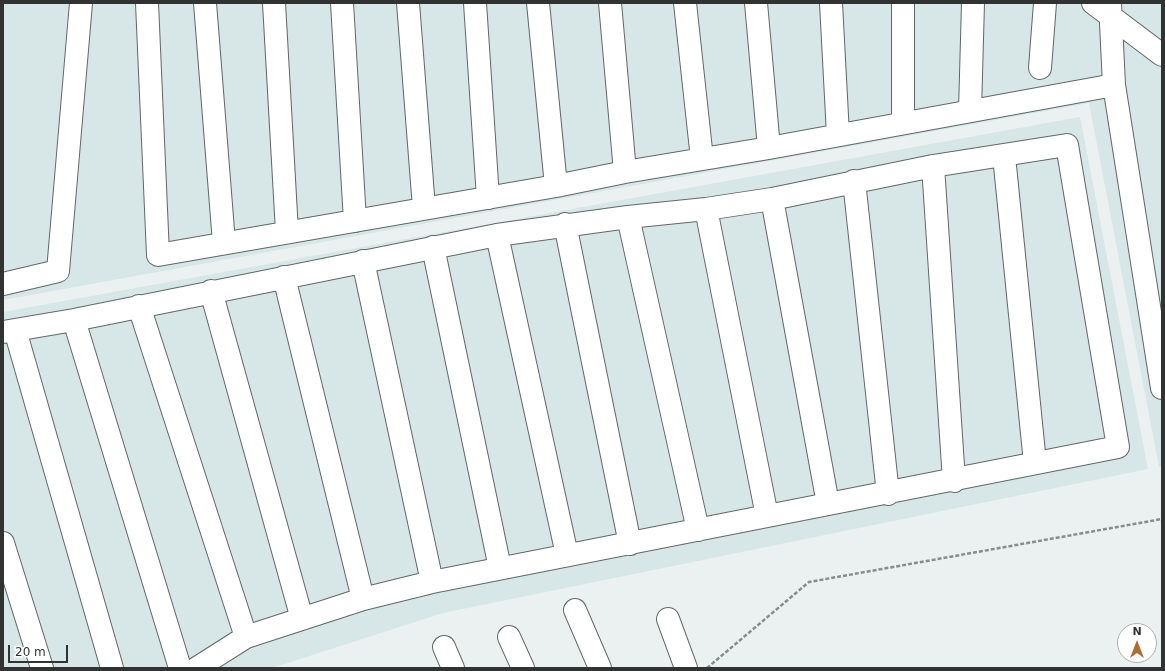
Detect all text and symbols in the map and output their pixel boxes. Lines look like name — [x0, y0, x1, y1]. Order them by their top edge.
north arrow — [1117, 623, 1157, 663]
text: N — [1132, 625, 1142, 638]
scale bar — [10, 637, 70, 663]
text: 20 m — [15, 645, 46, 659]

